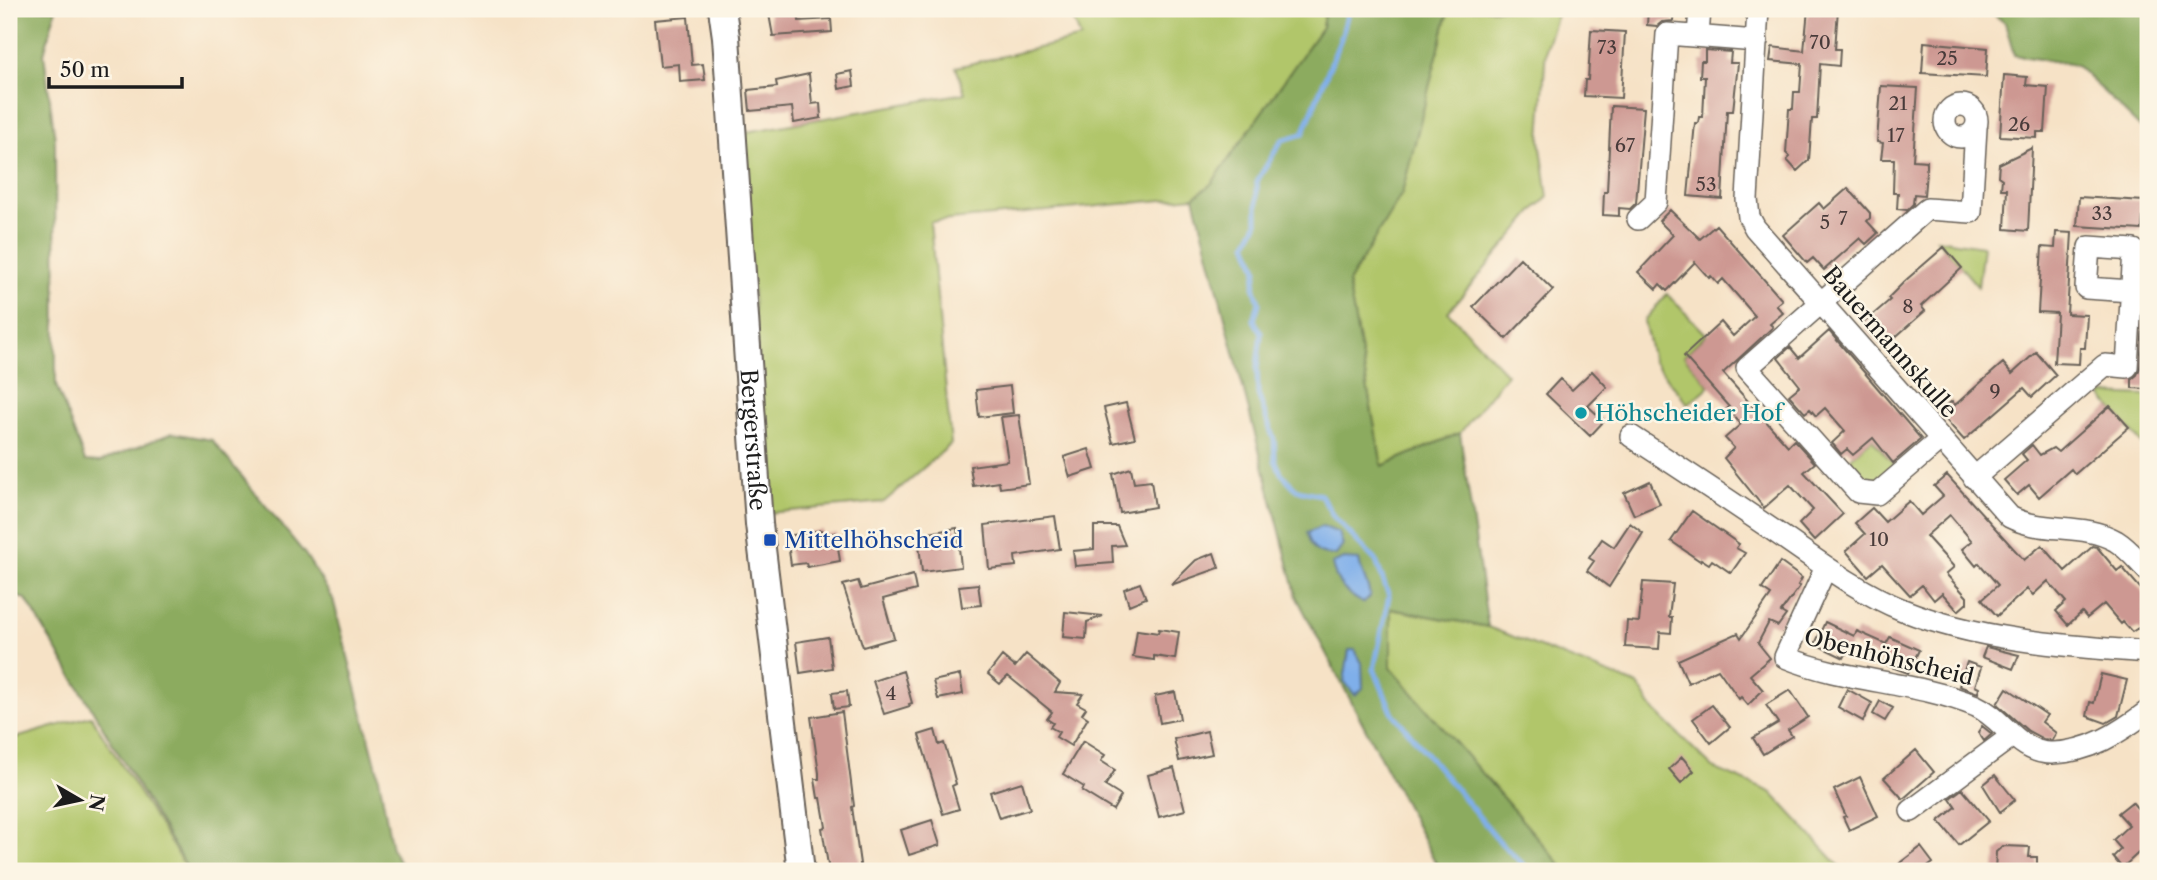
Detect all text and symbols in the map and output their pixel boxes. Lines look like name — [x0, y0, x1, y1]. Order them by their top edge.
house number: 70 — [1809, 31, 1831, 54]
house number: 73 — [1597, 36, 1617, 59]
scale bar — [49, 46, 182, 90]
house number: 25 — [1936, 47, 1958, 70]
text: 50 m — [60, 57, 110, 82]
house number: 21 — [1889, 92, 1907, 115]
house number: 26 — [2008, 113, 2030, 136]
house number: 17 — [1887, 124, 1905, 147]
house number: 67 — [1615, 134, 1636, 157]
house number: 53 — [1696, 173, 1716, 196]
house number: 33 — [2092, 202, 2112, 225]
house number: 7 — [1838, 207, 1848, 230]
house number: 5 — [1820, 211, 1830, 234]
street label: Bauermannskulle — [1817, 261, 1963, 423]
house number: 8 — [1902, 295, 1914, 318]
street label: Bergerstraße — [735, 368, 772, 511]
house number: 9 — [1989, 380, 2001, 403]
place label: Höhscheider Hof — [1595, 399, 1785, 427]
marker: Höhscheider Hof — [1573, 405, 1589, 421]
place label: Mittelhöhscheid — [784, 526, 963, 554]
house number: 10 — [1869, 528, 1889, 551]
marker: Mittelhöhscheid — [762, 532, 778, 548]
street label: Obenhöhscheid — [1801, 622, 1977, 692]
house number: 4 — [886, 682, 897, 705]
north arrow — [46, 764, 116, 834]
text: N — [84, 793, 109, 813]

